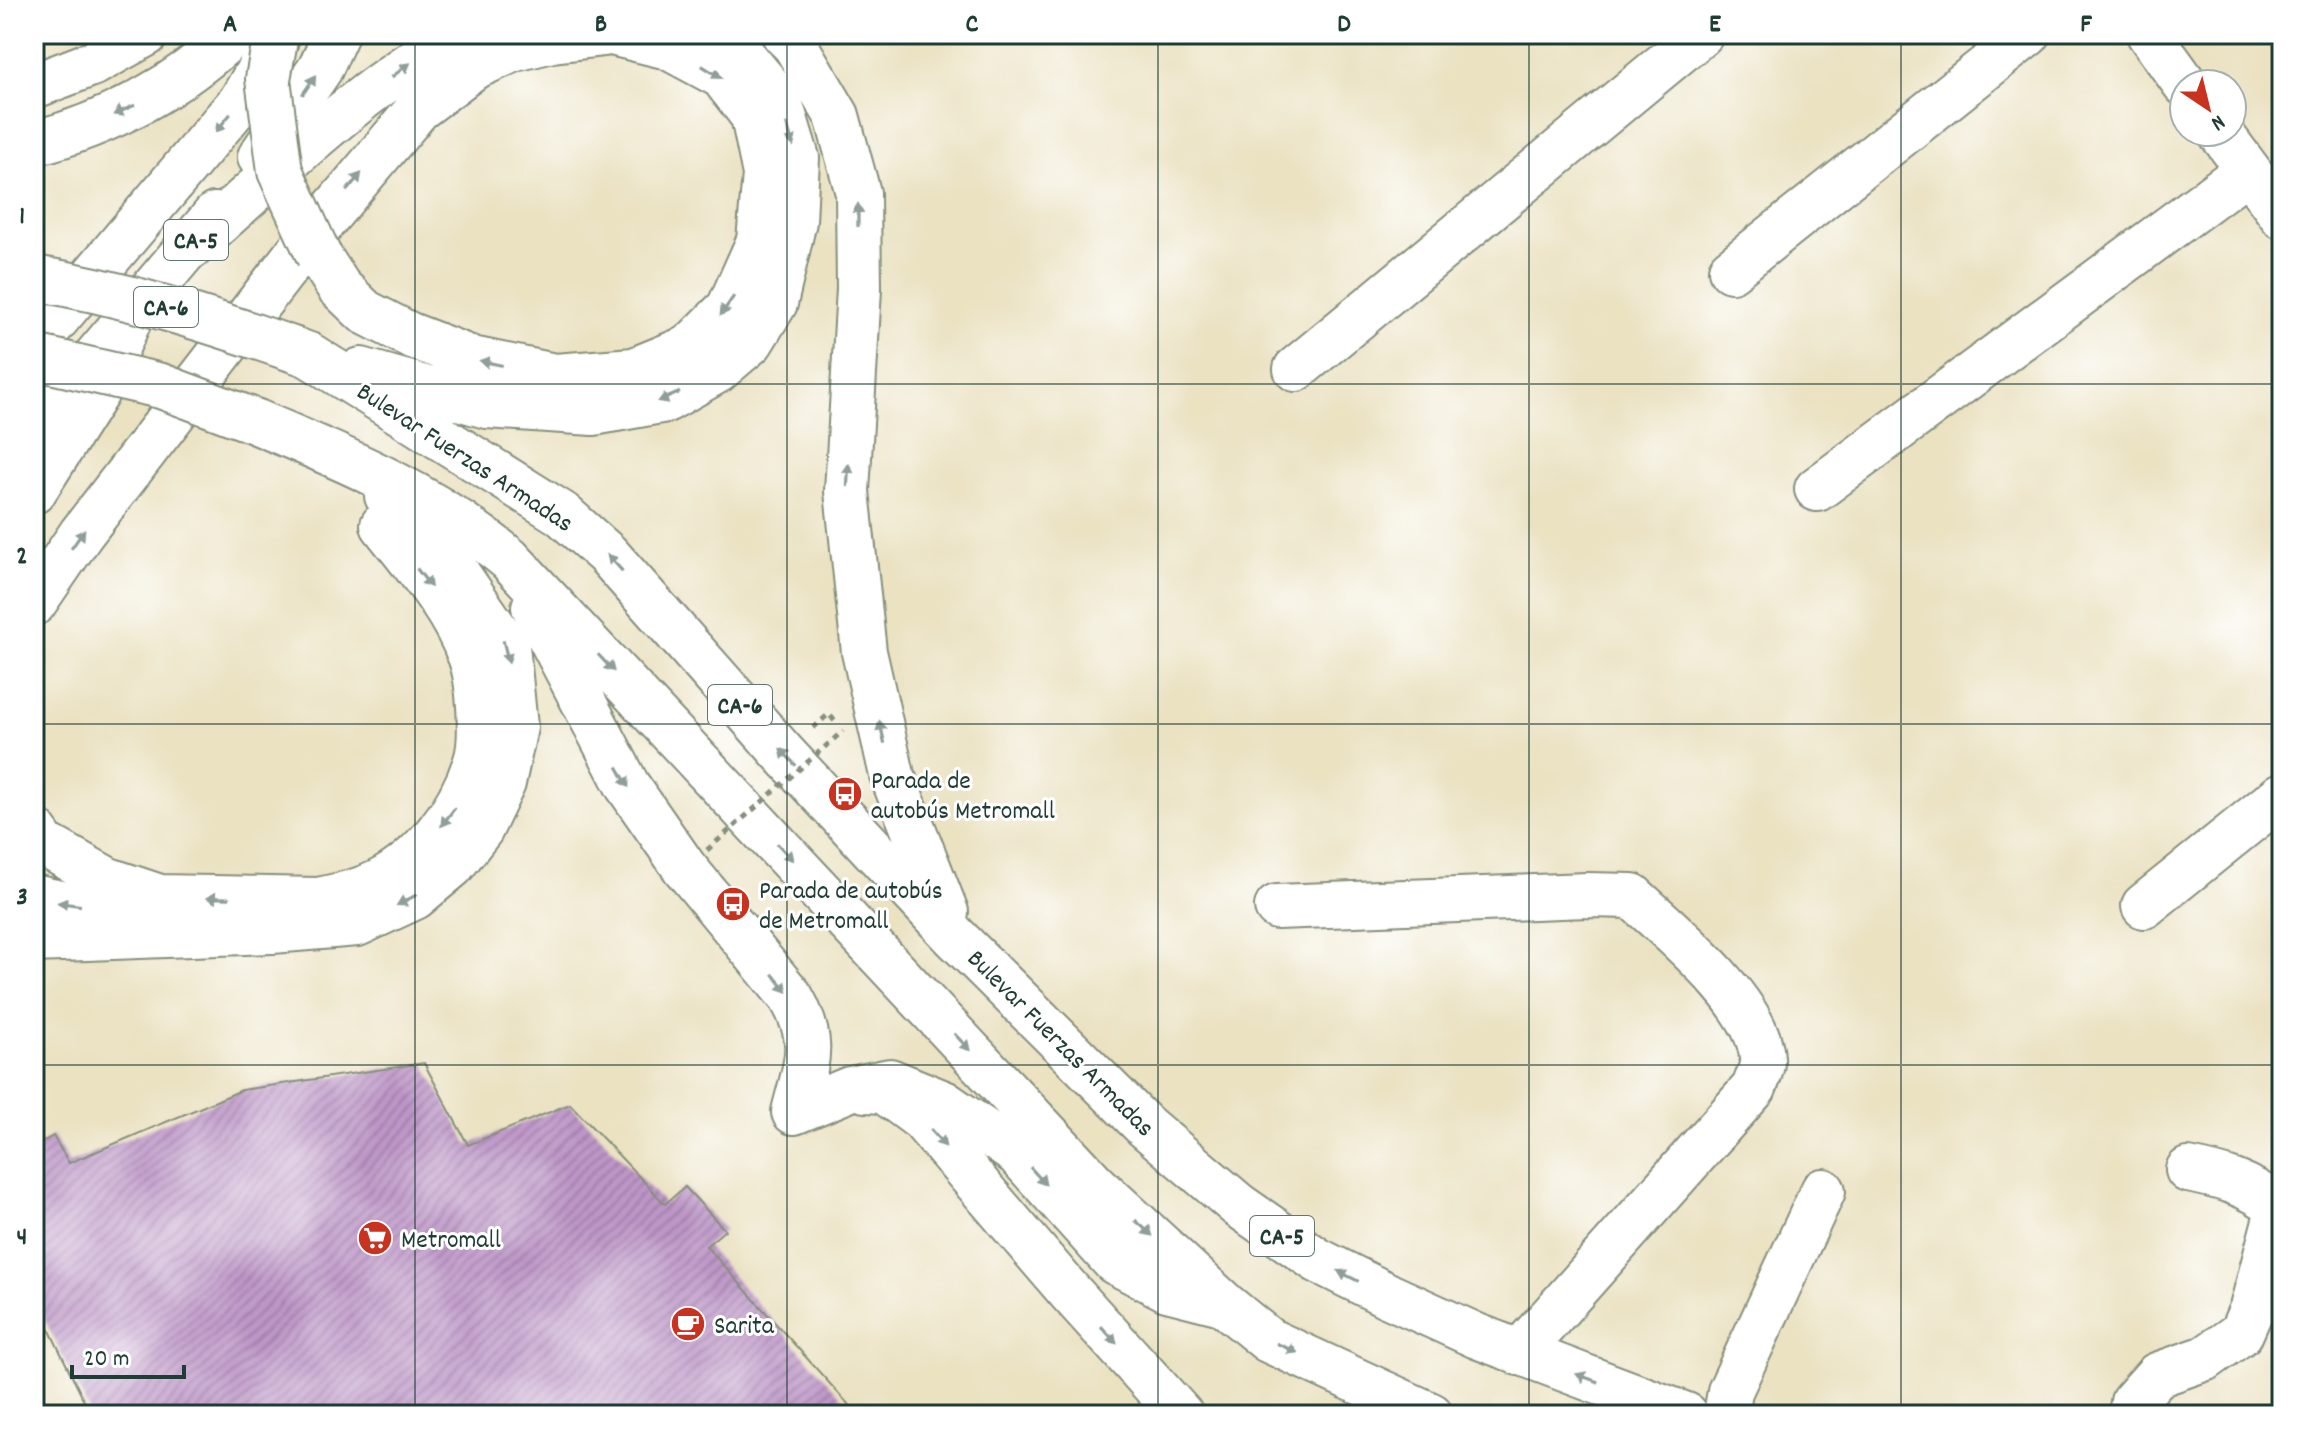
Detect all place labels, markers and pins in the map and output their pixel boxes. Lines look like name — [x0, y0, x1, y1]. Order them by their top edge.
place label: Parada de autobús Metromall — [871, 764, 1055, 831]
bus stop icon: Parada de autobús Metromall — [826, 775, 864, 813]
place label: Parada de autobús de Metromall — [759, 874, 943, 941]
bus stop icon: Parada de autobús de Metromall — [714, 885, 752, 923]
supermarket icon: Metromall — [356, 1219, 394, 1257]
place label: Metromall — [401, 1223, 501, 1260]
cafe icon: Sarita — [669, 1305, 707, 1343]
place label: Sarita — [714, 1309, 775, 1346]

